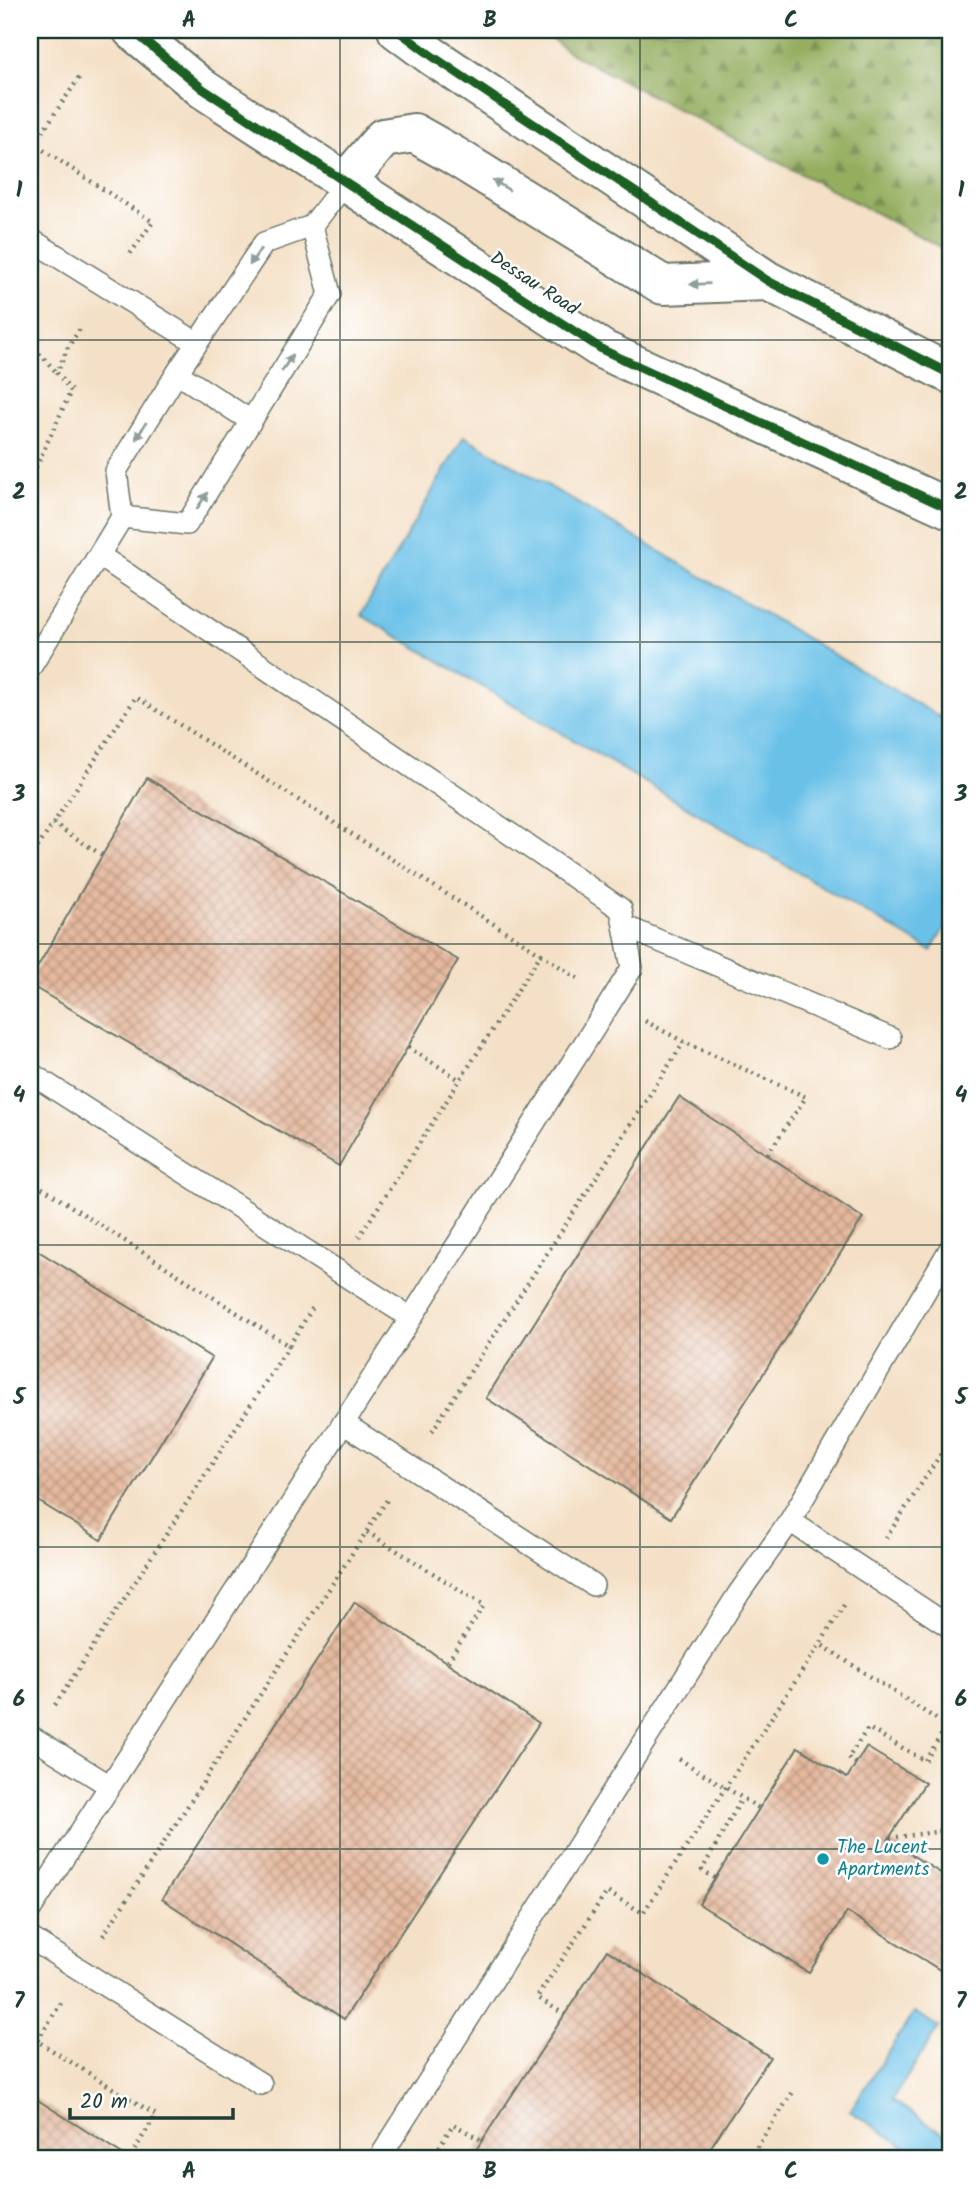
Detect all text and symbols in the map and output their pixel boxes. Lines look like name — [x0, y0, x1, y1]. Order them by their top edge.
text: A — [182, 3, 196, 39]
text: B — [483, 3, 497, 39]
text: C — [784, 3, 798, 39]
text: 1 — [16, 173, 23, 209]
text: 1 — [958, 173, 965, 209]
one-way arrow — [491, 178, 511, 191]
street label: Dessau Road — [484, 244, 585, 324]
one-way arrow — [249, 248, 262, 267]
one-way arrow — [689, 278, 711, 289]
one-way arrow — [281, 354, 294, 373]
one-way arrow — [134, 421, 147, 440]
text: 2 — [12, 475, 26, 511]
text: 2 — [954, 475, 968, 511]
one-way arrow — [195, 491, 208, 510]
text: 3 — [12, 777, 26, 813]
text: 3 — [954, 777, 968, 813]
text: 4 — [13, 1078, 26, 1114]
text: 4 — [955, 1078, 968, 1114]
text: 5 — [12, 1380, 27, 1416]
text: 5 — [954, 1380, 969, 1416]
text: 6 — [13, 1682, 25, 1718]
text: 6 — [955, 1682, 967, 1718]
place label: The Lucent Apartments — [837, 1833, 929, 1885]
marker: The Lucent Apartments — [815, 1851, 831, 1867]
text: 7 — [14, 1984, 26, 2020]
text: 7 — [956, 1984, 968, 2020]
scale bar — [70, 2077, 233, 2121]
text: 20 m — [80, 2086, 128, 2119]
text: A — [182, 2154, 196, 2189]
text: B — [483, 2154, 497, 2189]
text: C — [784, 2154, 798, 2189]

